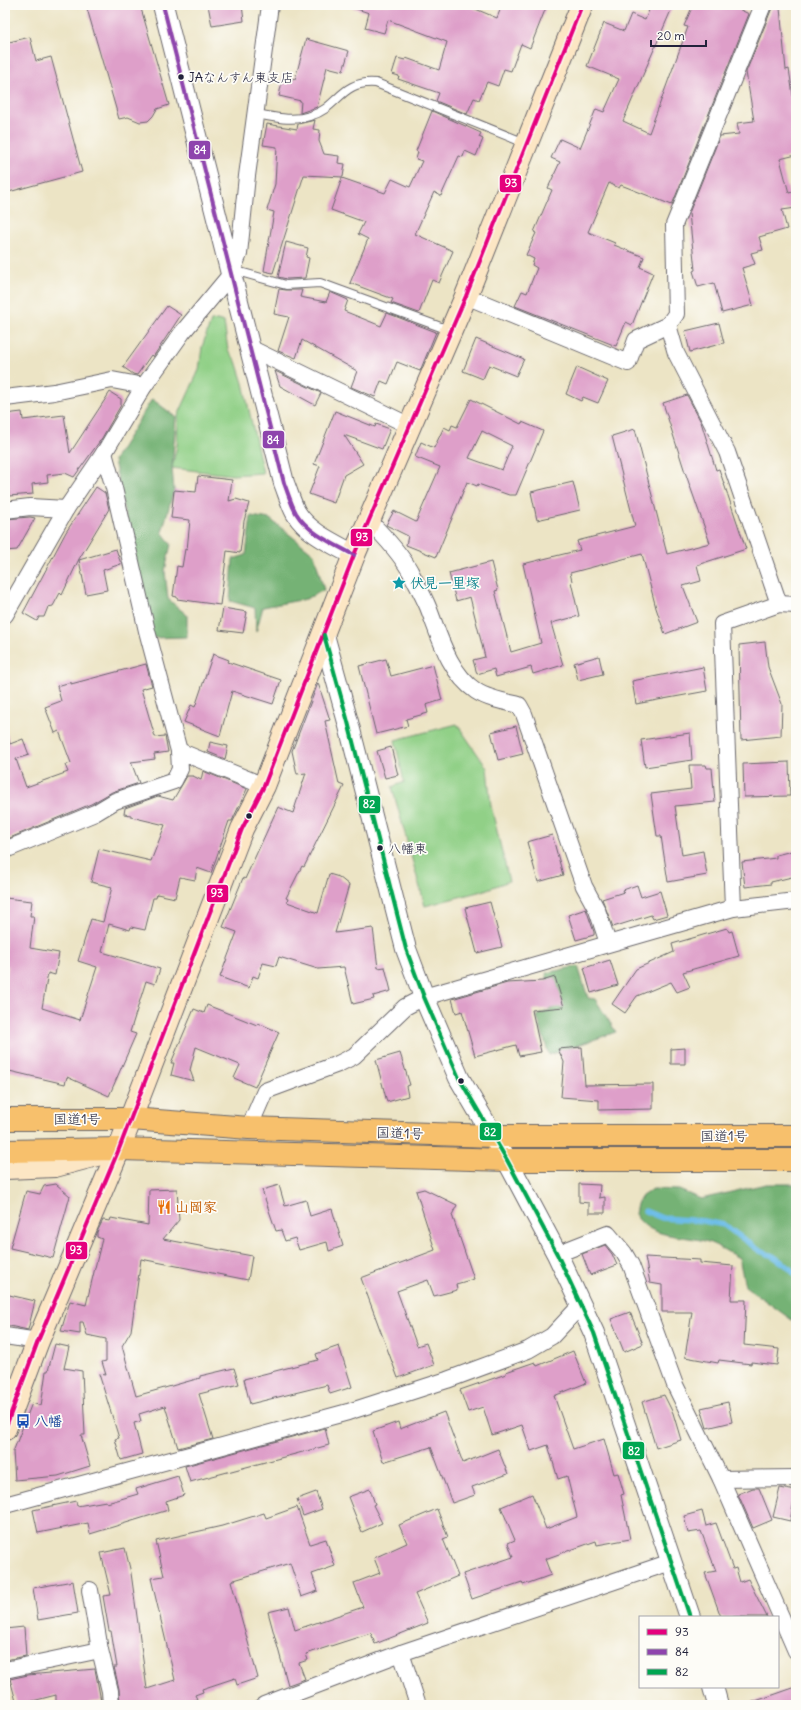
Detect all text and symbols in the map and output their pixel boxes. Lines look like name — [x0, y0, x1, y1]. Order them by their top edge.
scale bar — [651, 22, 706, 48]
text: 20 m — [657, 28, 685, 43]
place label: JAなんすん東支店 — [188, 69, 293, 86]
marker: JAなんすん東支店 — [176, 72, 186, 82]
line badge: 84 — [188, 140, 211, 160]
text: 84 — [194, 143, 207, 157]
line badge: 93 — [499, 174, 522, 193]
text: 93 — [505, 176, 517, 190]
line badge: 84 — [262, 430, 285, 449]
text: 84 — [267, 433, 280, 447]
line badge: 93 — [350, 528, 373, 547]
text: 93 — [356, 530, 368, 544]
place label: 伏見一里塚 — [410, 574, 480, 592]
place icon: 伏見一里塚 — [391, 575, 407, 591]
line badge: 82 — [358, 795, 381, 814]
text: 82 — [363, 797, 375, 811]
unlabelled marker — [244, 811, 254, 821]
place label: 八幡東 — [388, 840, 427, 857]
marker: 八幡東 — [375, 843, 385, 853]
line badge: 93 — [206, 884, 229, 903]
text: 93 — [211, 886, 223, 900]
unlabelled marker — [456, 1076, 466, 1086]
street label: 国道1号 — [53, 1110, 101, 1128]
line badge: 82 — [479, 1122, 502, 1141]
street label: 国道1号 — [376, 1123, 424, 1143]
text: 82 — [484, 1125, 496, 1139]
street label: 国道1号 — [700, 1127, 748, 1145]
place label: 山岡家 — [175, 1198, 217, 1216]
restaurant icon: 山岡家 — [156, 1199, 172, 1215]
line badge: 93 — [65, 1241, 88, 1260]
text: 93 — [70, 1243, 82, 1257]
place label: 八幡 — [34, 1412, 62, 1430]
bus stop icon: 八幡 — [15, 1413, 31, 1429]
line badge: 82 — [622, 1441, 645, 1460]
text: 82 — [628, 1444, 640, 1458]
legend — [639, 1616, 779, 1688]
text: 93 — [675, 1624, 689, 1639]
text: 84 — [675, 1644, 689, 1659]
text: 82 — [675, 1664, 689, 1679]

